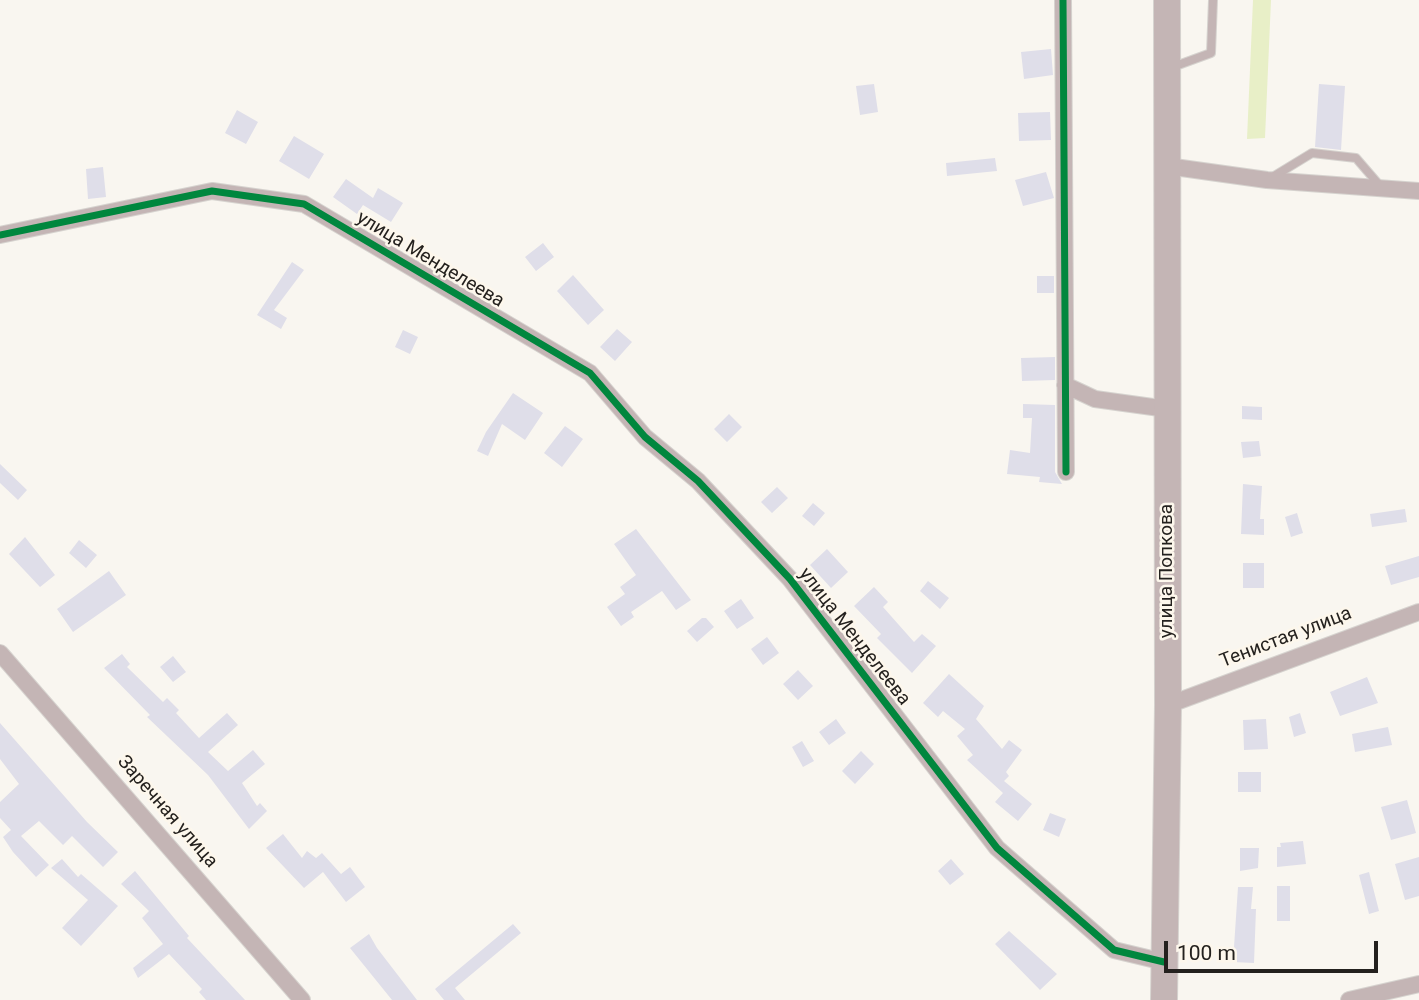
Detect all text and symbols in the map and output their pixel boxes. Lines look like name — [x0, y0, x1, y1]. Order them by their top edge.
street label: улица Менделеева — [352, 207, 508, 313]
street label: улица Попкова — [1156, 504, 1178, 638]
street label: улица Менделеева — [793, 564, 915, 710]
street label: Тенистая улица — [1217, 602, 1355, 674]
street label: Заречная улица — [112, 751, 222, 873]
scale bar — [1167, 926, 1380, 970]
text: 100 m — [1177, 941, 1236, 965]

